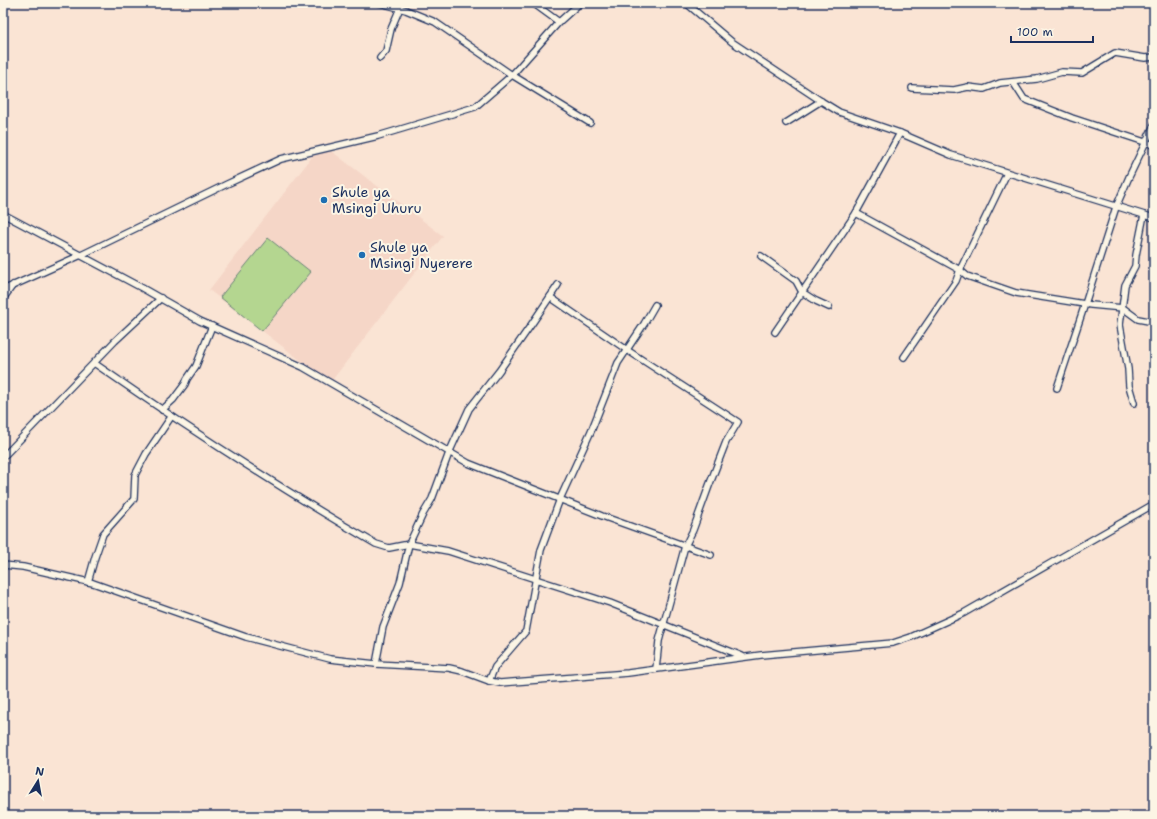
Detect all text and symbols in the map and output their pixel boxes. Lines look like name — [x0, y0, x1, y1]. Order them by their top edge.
scale bar — [1011, 18, 1093, 44]
text: 100 m — [1017, 24, 1053, 40]
place label: Shule ya Msingi Uhuru — [332, 183, 422, 217]
marker: Shule ya Msingi Uhuru — [319, 195, 329, 205]
place label: Shule ya Msingi Nyerere — [370, 238, 473, 272]
marker: Shule ya Msingi Nyerere — [357, 250, 367, 260]
north arrow — [18, 761, 58, 801]
text: N — [34, 763, 46, 780]

